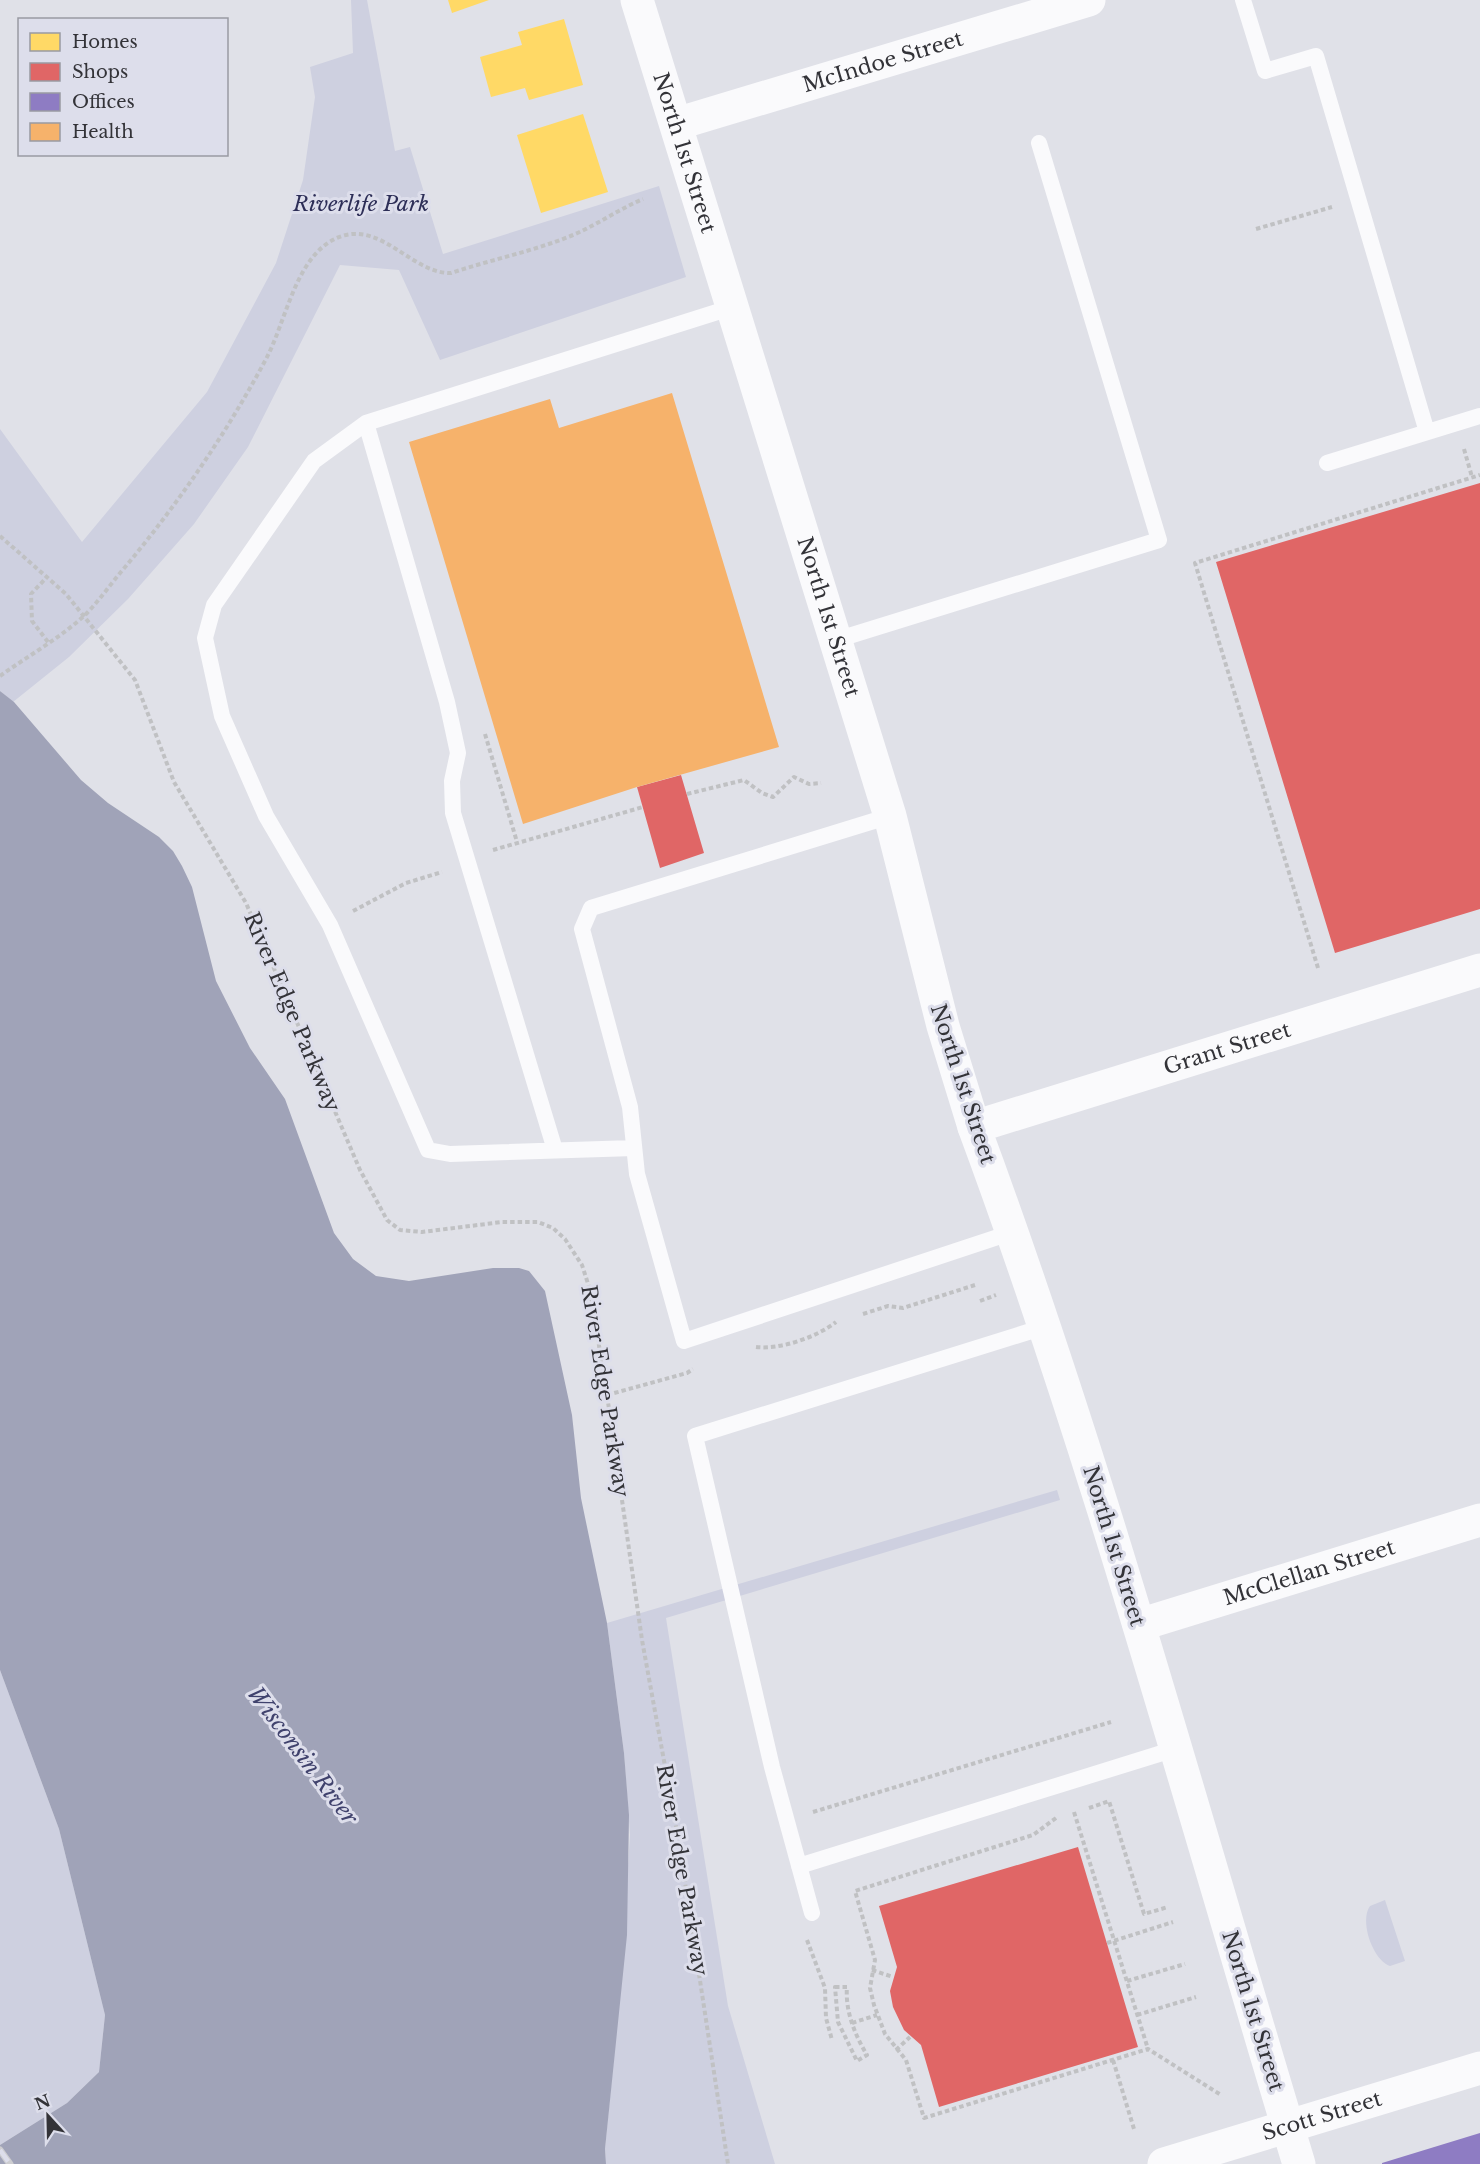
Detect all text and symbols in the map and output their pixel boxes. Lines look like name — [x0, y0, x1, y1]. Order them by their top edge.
legend — [18, 18, 228, 156]
street label: McIndoe Street — [800, 26, 966, 98]
text: Homes — [72, 31, 138, 53]
text: Shops — [72, 61, 128, 83]
street label: North 1st Street — [647, 69, 721, 236]
text: Offices — [72, 91, 135, 113]
text: Health — [72, 121, 134, 143]
park label: Riverlife Park — [292, 191, 429, 217]
street label: North 1st Street — [791, 534, 865, 701]
street label: River Edge Parkway — [238, 908, 346, 1116]
street label: North 1st Street — [925, 1001, 1001, 1167]
street label: Grant Street — [1160, 1017, 1294, 1080]
street label: River Edge Parkway — [575, 1283, 635, 1500]
street label: North 1st Street — [1077, 1463, 1151, 1629]
street label: McClellan Street — [1220, 1534, 1398, 1611]
water label: Wisconsin River — [242, 1681, 364, 1830]
street label: River Edge Parkway — [651, 1762, 714, 1978]
street label: North 1st Street — [1216, 1928, 1290, 2094]
north arrow — [18, 2086, 78, 2146]
street label: Scott Street — [1259, 2086, 1385, 2146]
text: N — [32, 2090, 53, 2114]

